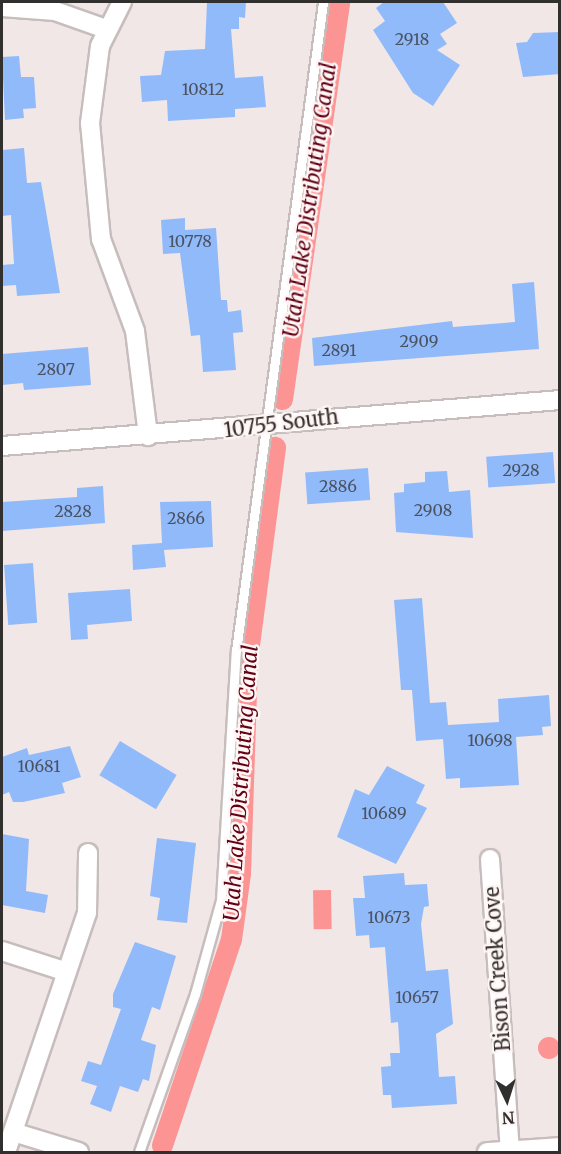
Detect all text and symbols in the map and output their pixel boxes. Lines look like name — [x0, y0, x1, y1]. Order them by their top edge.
house number: 2918 — [395, 29, 429, 49]
water label: Utah Lake Distributing Canal — [278, 61, 342, 339]
house number: 10812 — [182, 79, 224, 99]
house number: 10778 — [168, 231, 212, 251]
house number: 2909 — [400, 331, 438, 351]
house number: 2891 — [322, 340, 356, 360]
house number: 2807 — [37, 359, 75, 379]
street label: 10755 South — [222, 404, 340, 442]
house number: 2928 — [502, 460, 540, 480]
house number: 2886 — [319, 476, 357, 496]
house number: 2908 — [414, 500, 452, 520]
house number: 2828 — [54, 501, 92, 521]
house number: 2866 — [167, 508, 205, 528]
water label: Utah Lake Distributing Canal — [219, 644, 263, 922]
house number: 10698 — [467, 730, 513, 750]
house number: 10681 — [18, 756, 60, 776]
house number: 10689 — [361, 803, 407, 823]
street label: Bison Creek Cove — [479, 886, 515, 1052]
house number: 10673 — [367, 907, 411, 927]
house number: 10657 — [395, 987, 439, 1007]
north arrow — [477, 1070, 537, 1130]
text: N — [501, 1108, 515, 1128]

